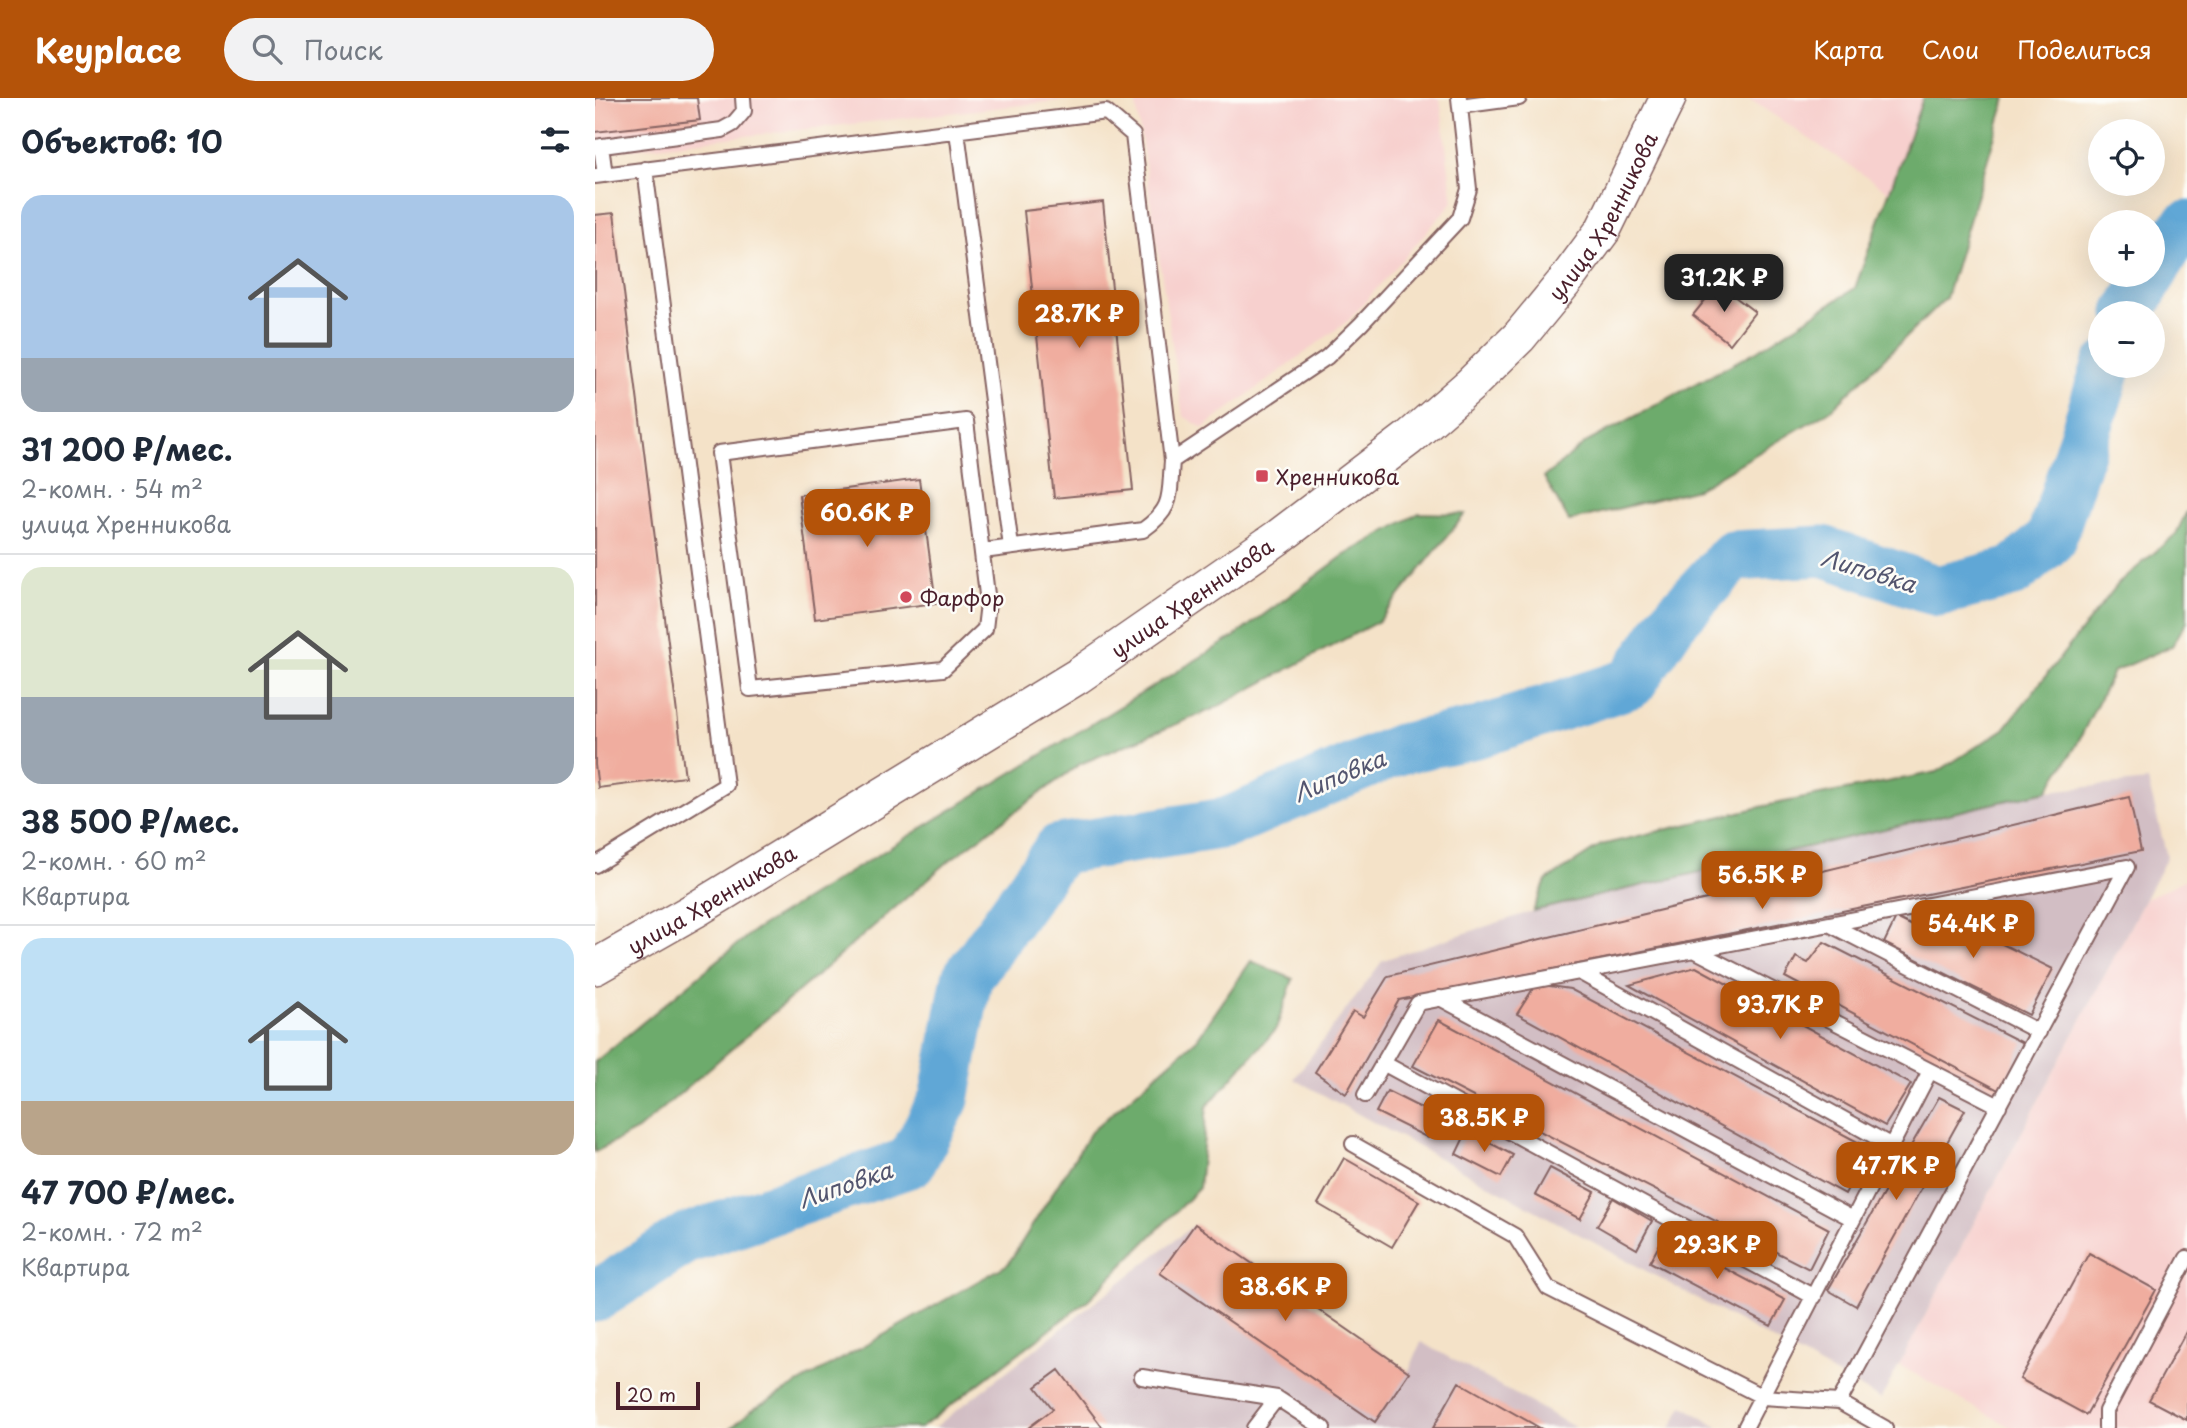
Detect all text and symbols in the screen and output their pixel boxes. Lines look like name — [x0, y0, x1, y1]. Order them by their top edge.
search box — [224, 18, 714, 81]
text: Keyplace — [35, 24, 182, 74]
icon: search — [248, 30, 286, 68]
text: Поиск — [304, 30, 383, 69]
text: Карта — [1813, 31, 1884, 67]
text: Слои — [1922, 31, 1979, 67]
text: Поделиться — [2017, 31, 2152, 67]
text: Объектов: 10 — [21, 118, 223, 163]
map controls — [2088, 119, 2165, 378]
button: locate — [2088, 119, 2165, 196]
icon: filters — [536, 121, 574, 159]
street label: улица Хренникова — [1540, 126, 1665, 307]
button: + — [2088, 210, 2165, 287]
icon: home — [235, 240, 361, 366]
pin: 31.2K ₽ — [1659, 254, 1789, 314]
text: 31.2K ₽ — [1680, 259, 1768, 294]
pin: 28.7K ₽ — [1014, 290, 1144, 350]
text: 28.7K ₽ — [1034, 295, 1124, 330]
button: − — [2088, 301, 2165, 378]
text: 31 200 ₽/мес. — [21, 426, 232, 471]
place label: Хренникова — [1276, 460, 1399, 492]
marker: Хренникова — [1254, 468, 1270, 484]
text: 2-комн. · 54 m² — [21, 471, 203, 506]
pin: 60.6K ₽ — [802, 490, 932, 549]
text: 60.6K ₽ — [820, 494, 914, 529]
text: улица Хренникова — [21, 506, 231, 541]
street label: улица Хренникова — [1104, 530, 1279, 665]
water label: Липовка — [1817, 539, 1921, 601]
place label: Фарфор — [920, 581, 1004, 613]
marker: Фарфор — [898, 589, 914, 605]
icon: home — [235, 612, 361, 738]
water label: Липовка — [1287, 740, 1391, 810]
text: 38 500 ₽/мес. — [21, 798, 239, 843]
street label: улица Хренникова — [621, 836, 802, 962]
text: 2-комн. · 60 m² — [21, 843, 207, 878]
pin: 56.5K ₽ — [1697, 852, 1827, 911]
text: 56.5K ₽ — [1717, 856, 1807, 891]
text: Квартира — [21, 878, 129, 913]
pin: 54.4K ₽ — [1908, 900, 2038, 960]
text: 54.4K ₽ — [1927, 905, 2019, 940]
pin: 93.7K ₽ — [1715, 982, 1845, 1041]
icon: home — [235, 983, 361, 1109]
text: 93.7K ₽ — [1736, 986, 1824, 1021]
pin: 38.5K ₽ — [1419, 1094, 1549, 1154]
text: 38.5K ₽ — [1439, 1099, 1529, 1134]
pin: 47.7K ₽ — [1831, 1142, 1961, 1202]
text: 47.7K ₽ — [1852, 1147, 1940, 1182]
water label: Липовка — [793, 1151, 897, 1216]
text: 47 700 ₽/мес. — [21, 1169, 235, 1214]
text: 2-комн. · 72 m² — [21, 1214, 203, 1249]
pin: 29.3K ₽ — [1652, 1222, 1782, 1281]
text: 29.3K ₽ — [1673, 1226, 1761, 1261]
text: Квартира — [21, 1249, 129, 1284]
pin: 38.6K ₽ — [1220, 1264, 1350, 1323]
text: 38.6K ₽ — [1239, 1268, 1331, 1303]
scale bar — [616, 1379, 700, 1411]
text: 20 m — [627, 1380, 676, 1408]

